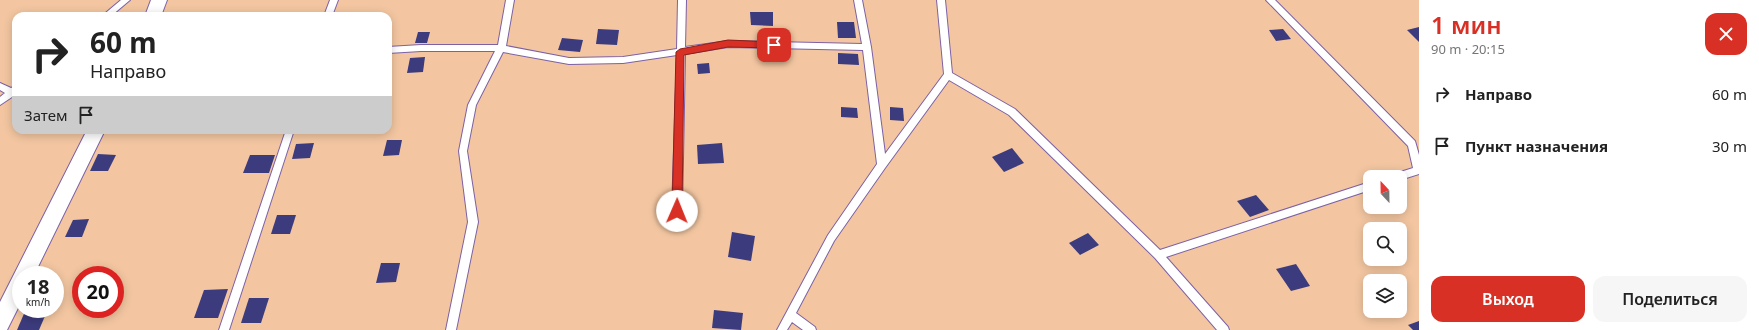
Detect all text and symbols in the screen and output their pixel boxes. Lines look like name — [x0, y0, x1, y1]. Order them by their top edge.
text: 1 мин — [1431, 8, 1502, 41]
button: close — [1705, 13, 1747, 55]
text: 60 m — [90, 23, 157, 61]
icon: right — [24, 28, 76, 80]
pin — [757, 28, 791, 62]
icon: arrive — [763, 34, 785, 56]
text: 90 m · 20:15 — [1431, 40, 1505, 58]
text: Направо — [90, 59, 166, 83]
icon: right — [1431, 83, 1453, 105]
text: Направо — [1465, 84, 1532, 104]
text: 60 m — [1712, 84, 1747, 104]
icon: arrive — [75, 104, 97, 126]
text: Затем — [24, 105, 67, 125]
icon: arrive — [1431, 135, 1453, 157]
text: Пункт назначения — [1465, 136, 1608, 156]
text: 30 m — [1712, 136, 1747, 156]
north arrow — [1363, 170, 1407, 214]
map controls — [1363, 170, 1407, 318]
position arrow — [656, 190, 698, 232]
button: search — [1363, 222, 1407, 266]
speed limit sign: 20 — [72, 266, 124, 318]
text: 18 — [27, 273, 49, 300]
button: layers — [1363, 274, 1407, 318]
button: Выход — [1431, 276, 1585, 322]
button: Поделиться — [1593, 276, 1747, 322]
text: km/h — [26, 295, 50, 309]

